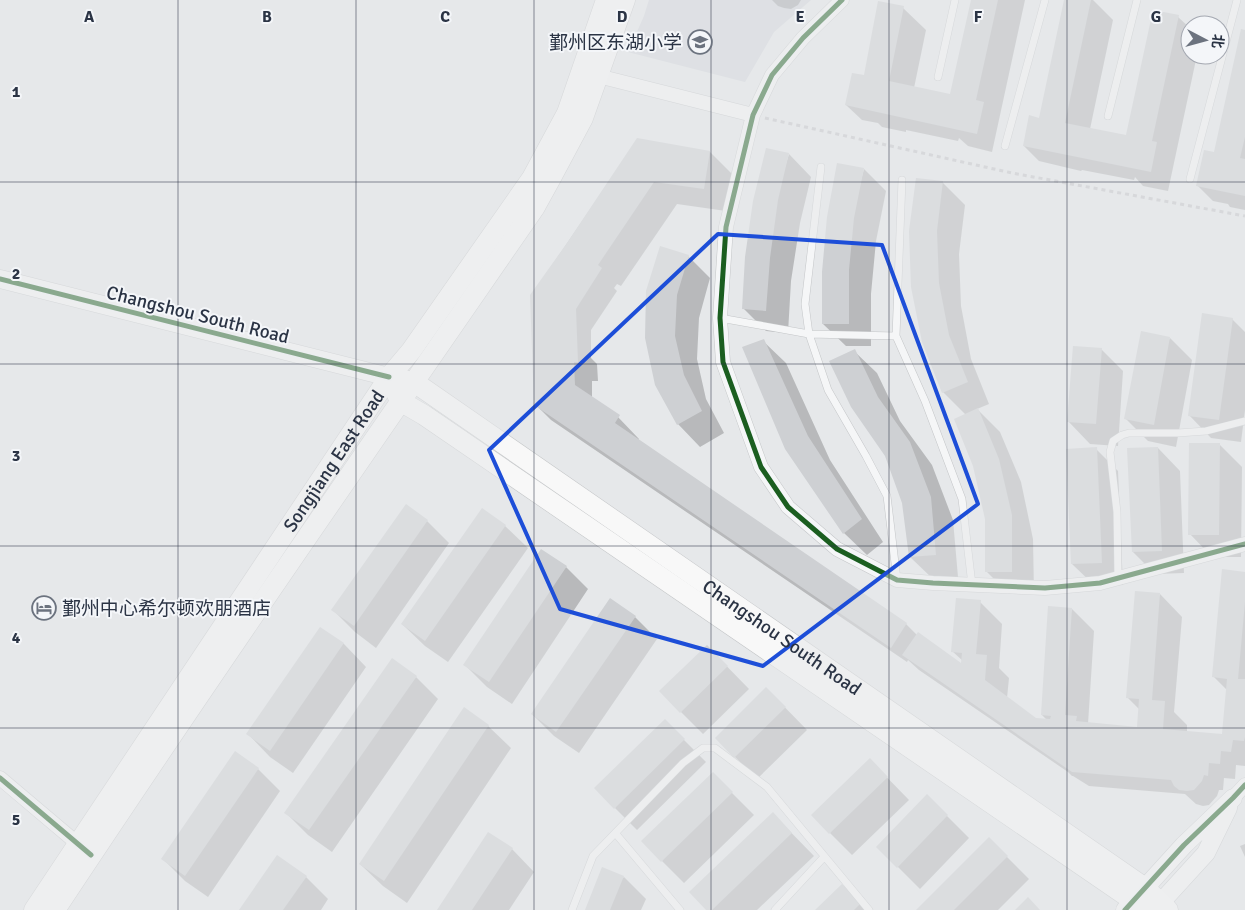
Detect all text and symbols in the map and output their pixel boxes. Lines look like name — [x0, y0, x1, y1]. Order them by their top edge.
text: A — [84, 7, 95, 27]
text: B — [262, 7, 272, 27]
text: C — [440, 7, 450, 27]
text: D — [617, 7, 628, 27]
text: E — [795, 7, 805, 27]
text: F — [974, 7, 983, 27]
text: G — [1151, 7, 1161, 27]
north arrow — [1180, 15, 1230, 65]
school or university icon: 鄞州区东湖小学 — [687, 29, 713, 55]
place label: 鄞州区东湖小学 — [549, 31, 682, 55]
text: 北 — [1208, 33, 1227, 49]
text: 1 — [12, 82, 21, 102]
text: 2 — [12, 264, 20, 284]
street label: Changshou South Road — [104, 281, 292, 349]
street label: Songjiang East Road — [278, 386, 390, 537]
text: 3 — [12, 446, 20, 466]
street label: Changshou South Road — [698, 574, 866, 701]
hotel icon: 鄞州中心希尔顿欢朋酒店 — [31, 595, 57, 621]
place label: 鄞州中心希尔顿欢朋酒店 — [62, 597, 271, 621]
text: 4 — [12, 628, 21, 648]
text: 5 — [12, 810, 20, 830]

